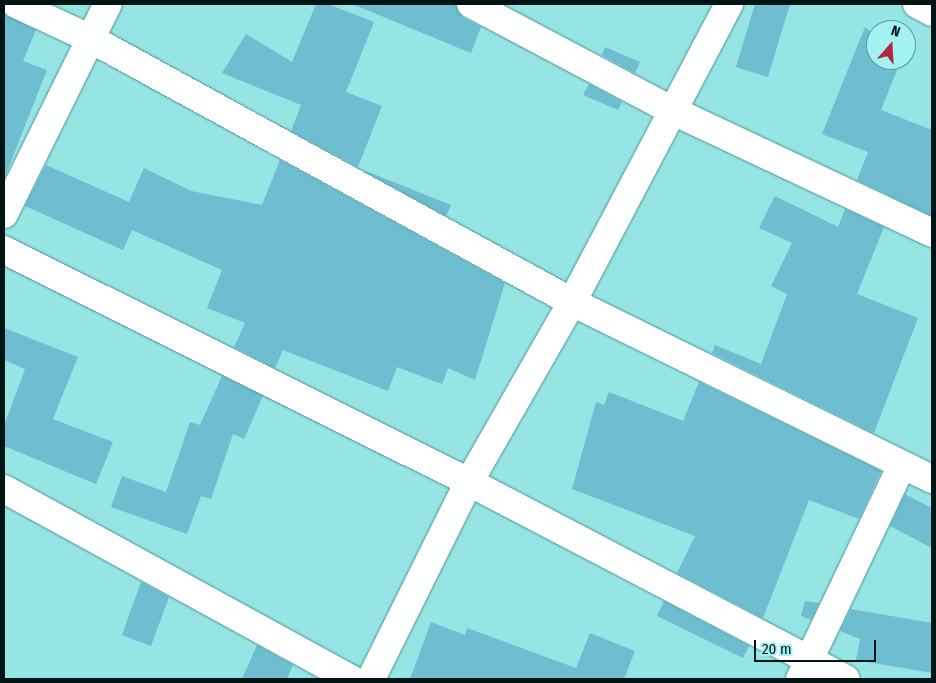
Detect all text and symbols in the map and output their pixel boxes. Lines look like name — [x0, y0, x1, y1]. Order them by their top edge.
north arrow — [866, 20, 916, 70]
text: N — [889, 22, 902, 41]
scale bar — [756, 630, 878, 662]
text: 20 m — [762, 640, 792, 658]

